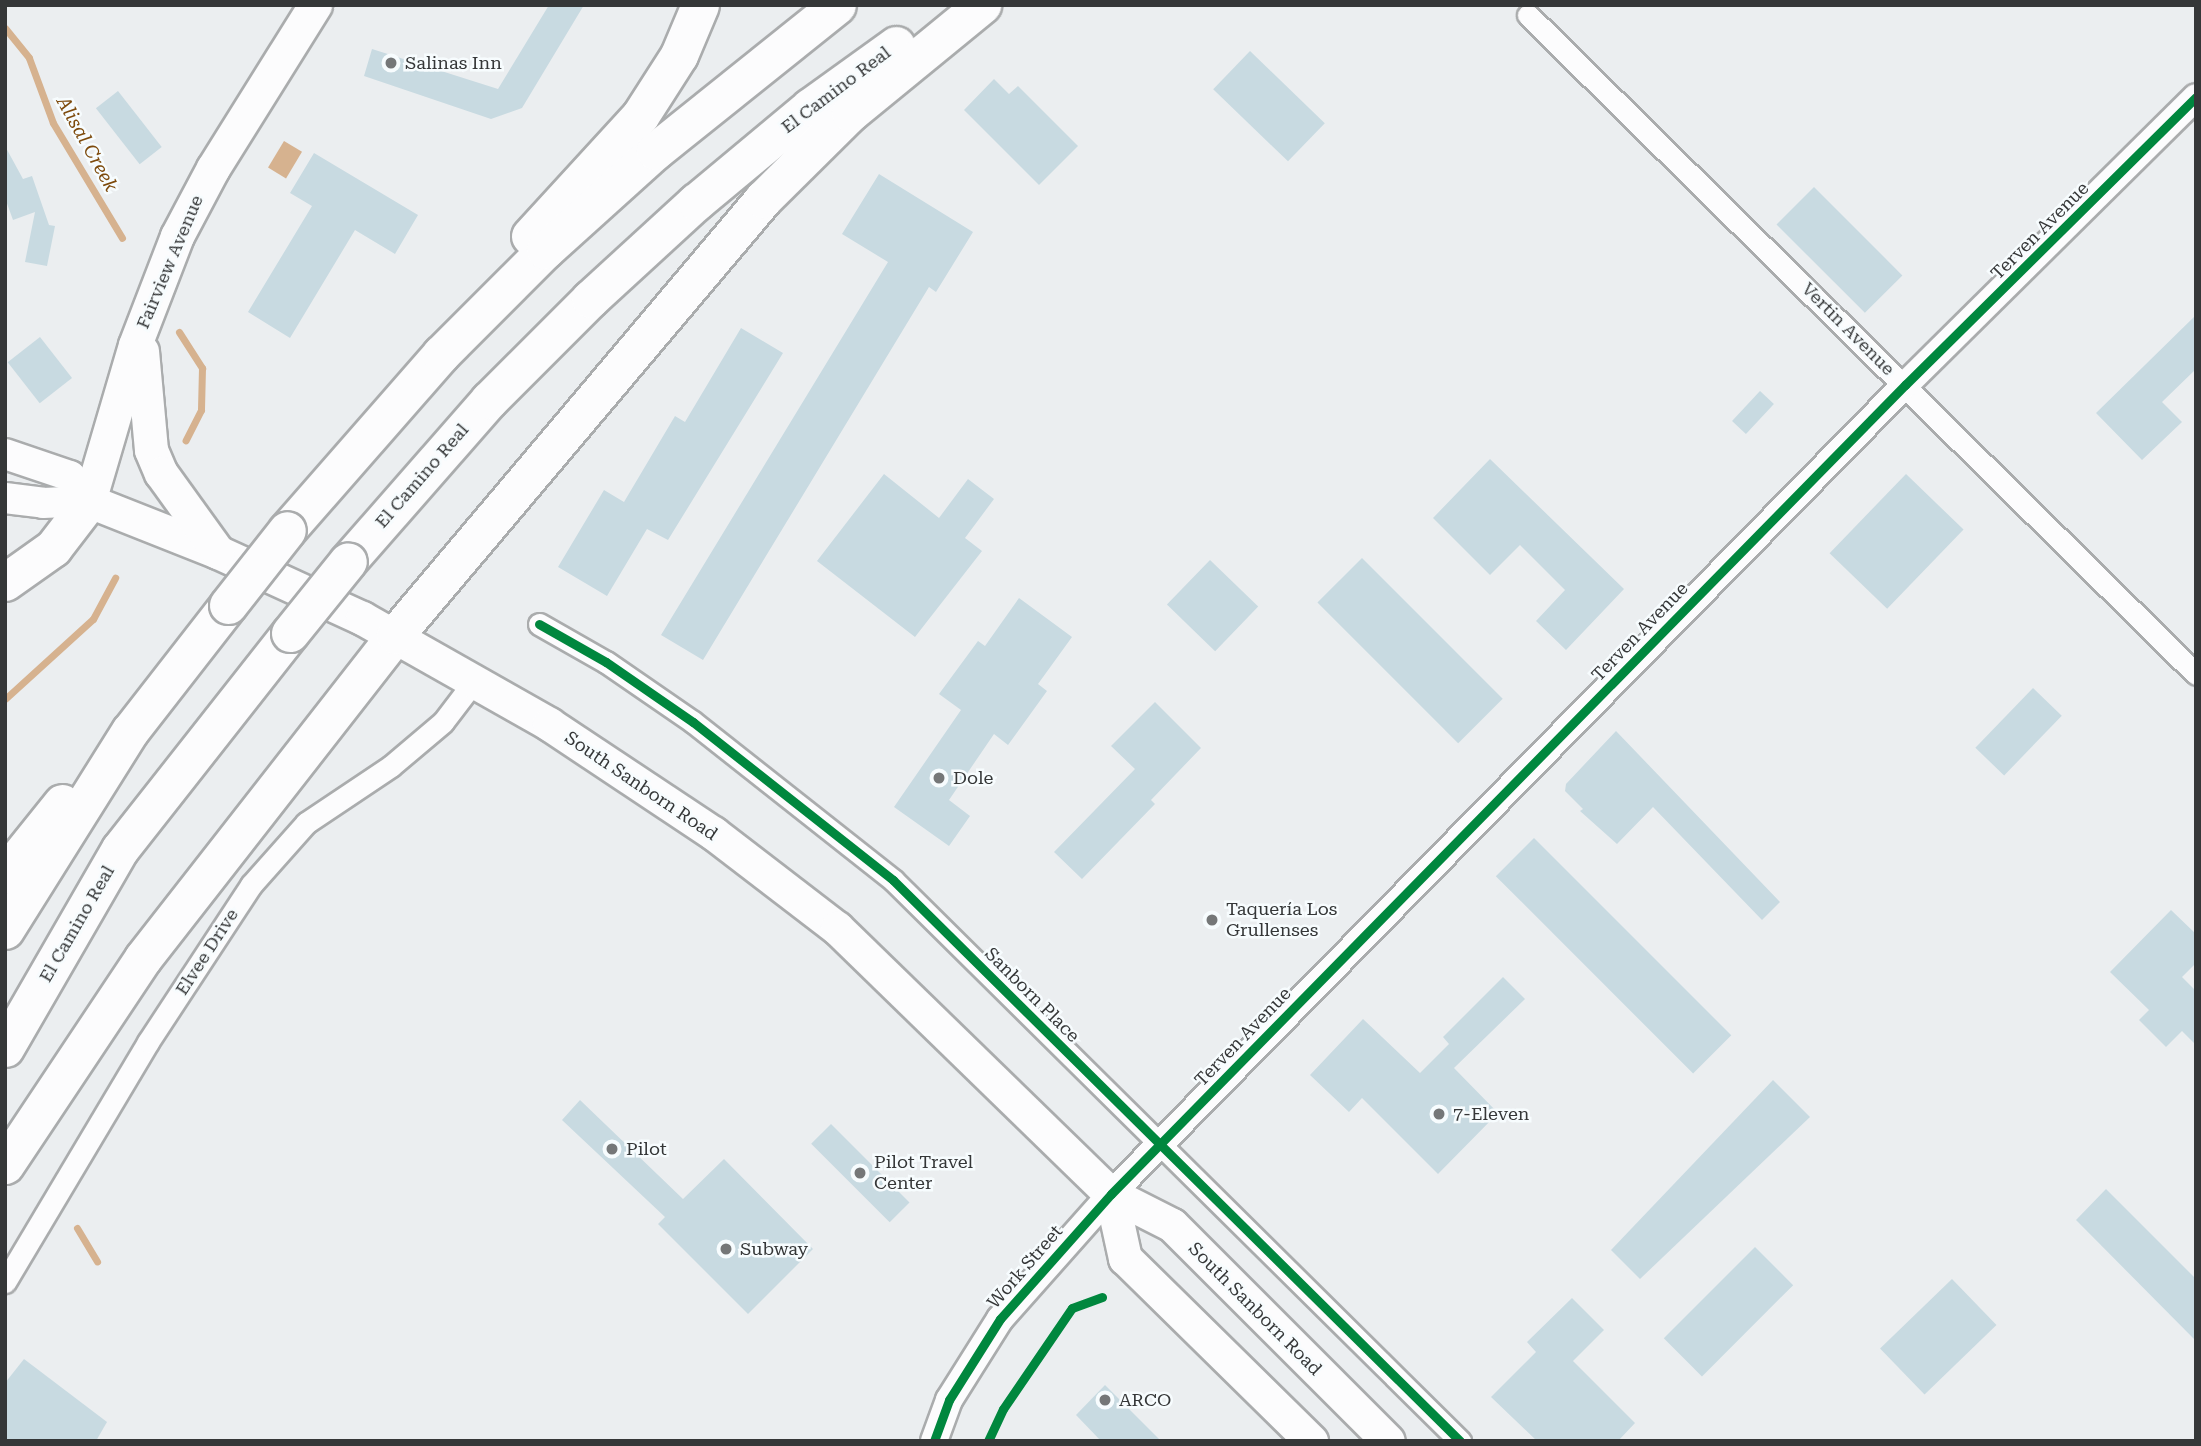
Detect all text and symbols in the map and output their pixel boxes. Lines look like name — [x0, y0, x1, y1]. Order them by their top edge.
street label: El Camino Real — [777, 42, 895, 138]
place label: Salinas Inn — [405, 52, 502, 74]
marker: Salinas Inn — [383, 55, 399, 71]
water label: Alisal Creek — [52, 92, 122, 196]
street label: Terven Avenue — [1987, 178, 2093, 284]
street label: Fairview Avenue — [132, 192, 208, 332]
street label: Vertin Avenue — [1797, 278, 1899, 380]
street label: El Camino Real — [371, 419, 473, 533]
street label: Terven Avenue — [1587, 578, 1693, 686]
street label: South Sanborn Road — [561, 727, 721, 845]
place label: Dole — [953, 767, 993, 789]
marker: Dole — [931, 770, 947, 786]
street label: El Camino Real — [35, 862, 119, 986]
place label: Taquería Los Grullenses — [1226, 899, 1337, 942]
street label: Elvee Drive — [171, 905, 243, 999]
marker: Taquería Los Grullenses — [1204, 912, 1220, 928]
street label: Sanborn Place — [980, 943, 1084, 1047]
street label: Terven Avenue — [1190, 983, 1296, 1091]
place label: 7-Eleven — [1453, 1103, 1529, 1125]
marker: 7-Eleven — [1431, 1106, 1447, 1122]
place label: Pilot — [626, 1138, 667, 1160]
marker: Pilot — [604, 1141, 620, 1157]
place label: Pilot Travel Center — [874, 1152, 973, 1194]
marker: Pilot Travel Center — [852, 1165, 868, 1181]
street label: Work Street — [983, 1221, 1067, 1313]
place label: Subway — [740, 1238, 808, 1260]
street label: South Sanborn Road — [1184, 1238, 1326, 1380]
marker: Subway — [718, 1241, 734, 1257]
place label: ARCO — [1119, 1389, 1171, 1411]
marker: ARCO — [1097, 1392, 1113, 1408]

